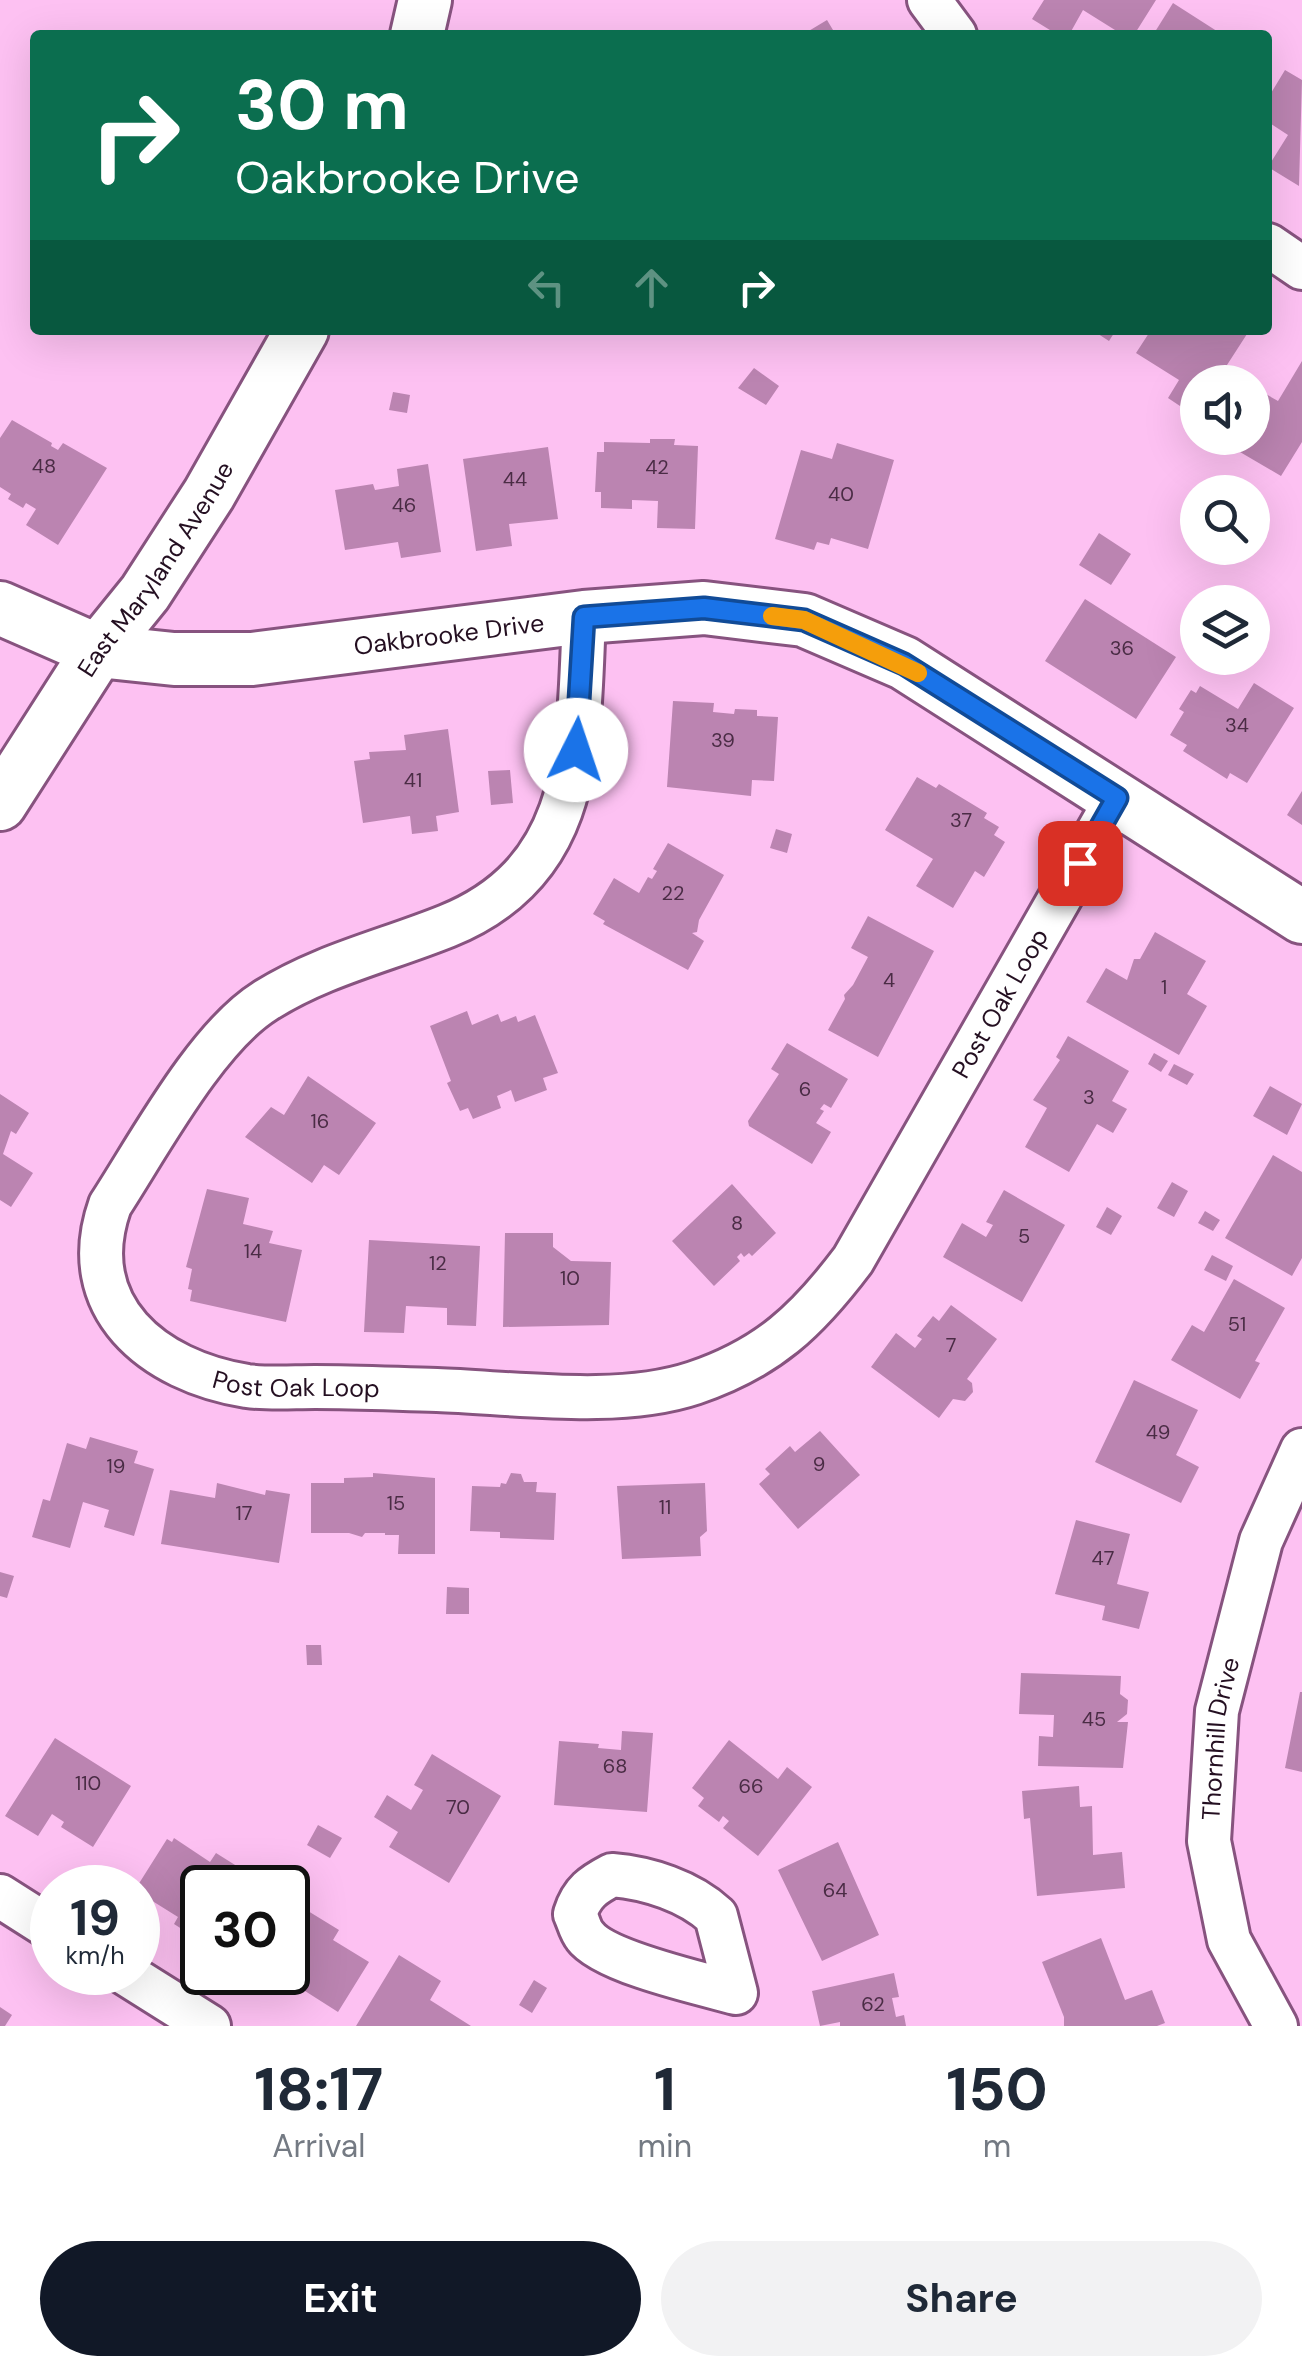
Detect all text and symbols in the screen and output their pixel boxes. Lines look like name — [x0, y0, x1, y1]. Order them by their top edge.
text: 30 m — [235, 60, 409, 151]
icon: right — [70, 70, 200, 200]
text: Oakbrooke Drive — [235, 148, 579, 207]
icon: left — [519, 260, 574, 315]
icon: ahead — [624, 260, 679, 315]
icon: right — [729, 260, 784, 315]
map controls — [1180, 365, 1270, 675]
button: sound — [1180, 365, 1270, 455]
house number: 48 — [32, 453, 56, 479]
house number: 42 — [645, 454, 669, 480]
street label: East Maryland Avenue — [69, 455, 241, 683]
house number: 44 — [503, 466, 527, 492]
button: search — [1180, 475, 1270, 565]
house number: 40 — [828, 481, 854, 507]
house number: 46 — [392, 492, 416, 518]
button: layers — [1180, 585, 1270, 675]
street label: Oakbrooke Drive — [352, 606, 546, 662]
house number: 36 — [1110, 635, 1134, 661]
position arrow — [524, 698, 628, 802]
house number: 34 — [1225, 712, 1249, 738]
house number: 39 — [711, 727, 735, 753]
house number: 41 — [404, 767, 422, 793]
house number: 37 — [950, 807, 972, 833]
pin — [1038, 821, 1123, 906]
icon: arrive — [1053, 836, 1108, 891]
house number: 22 — [661, 880, 685, 906]
street label: Post Oak Loop — [944, 922, 1056, 1084]
house number: 4 — [883, 967, 895, 993]
house number: 1 — [1161, 974, 1167, 1000]
house number: 6 — [799, 1076, 811, 1102]
house number: 3 — [1083, 1084, 1095, 1110]
house number: 16 — [311, 1108, 329, 1134]
house number: 8 — [731, 1210, 743, 1236]
house number: 5 — [1018, 1223, 1030, 1249]
house number: 14 — [244, 1238, 262, 1264]
house number: 12 — [429, 1250, 447, 1276]
house number: 10 — [560, 1265, 580, 1291]
house number: 51 — [1228, 1311, 1246, 1337]
house number: 7 — [946, 1332, 956, 1358]
street label: Post Oak Loop — [209, 1362, 380, 1405]
house number: 49 — [1146, 1419, 1170, 1445]
house number: 9 — [813, 1451, 825, 1477]
house number: 19 — [107, 1453, 125, 1479]
house number: 15 — [387, 1490, 405, 1516]
house number: 11 — [659, 1494, 671, 1520]
house number: 17 — [236, 1500, 252, 1526]
house number: 47 — [1092, 1545, 1114, 1571]
street label: Thornhill Drive — [1194, 1654, 1247, 1821]
house number: 45 — [1082, 1706, 1106, 1732]
house number: 68 — [603, 1753, 627, 1779]
house number: 110 — [75, 1770, 101, 1796]
house number: 66 — [738, 1773, 764, 1799]
house number: 70 — [446, 1794, 470, 1820]
speed limit sign: 30 — [180, 1865, 310, 1995]
house number: 64 — [823, 1877, 847, 1903]
text: 19 — [70, 1885, 120, 1951]
text: km/h — [65, 1939, 125, 1972]
house number: 62 — [861, 1991, 885, 2017]
text: 18:17 — [254, 2050, 383, 2129]
text: 1 — [654, 2050, 676, 2129]
text: 150 — [946, 2050, 1048, 2129]
text: Arrival — [272, 2125, 365, 2167]
text: min — [638, 2125, 692, 2167]
text: m — [983, 2125, 1011, 2167]
button: Exit — [40, 2241, 641, 2356]
button: Share — [661, 2241, 1262, 2356]

